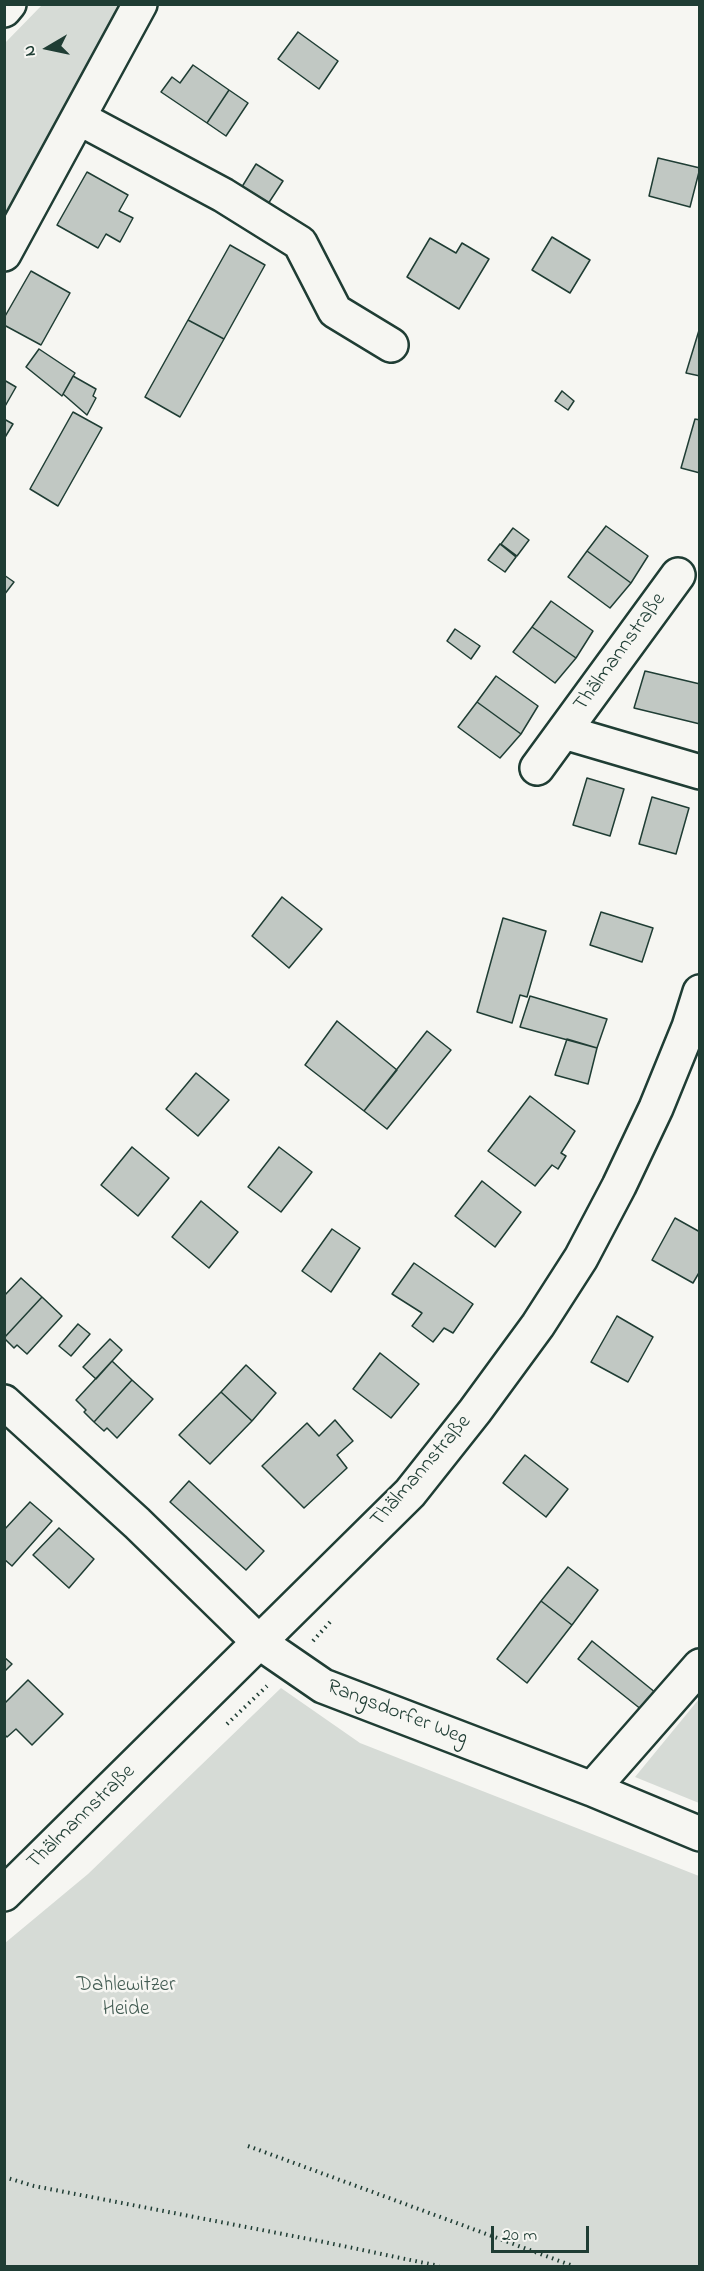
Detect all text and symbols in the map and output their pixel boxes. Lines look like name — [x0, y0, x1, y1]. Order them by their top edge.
north arrow — [18, 18, 78, 78]
text: N — [18, 44, 43, 58]
street label: Thälmannstraße — [570, 589, 672, 717]
street label: Thälmannstraße — [366, 1411, 478, 1533]
street label: Rangsdorfer Weg — [323, 1676, 471, 1752]
street label: Thälmannstraße — [23, 1760, 141, 1876]
park label: Dahlewitzer Heide — [77, 1974, 175, 2024]
scale bar — [494, 2214, 592, 2252]
text: 20 m — [502, 2223, 537, 2249]

